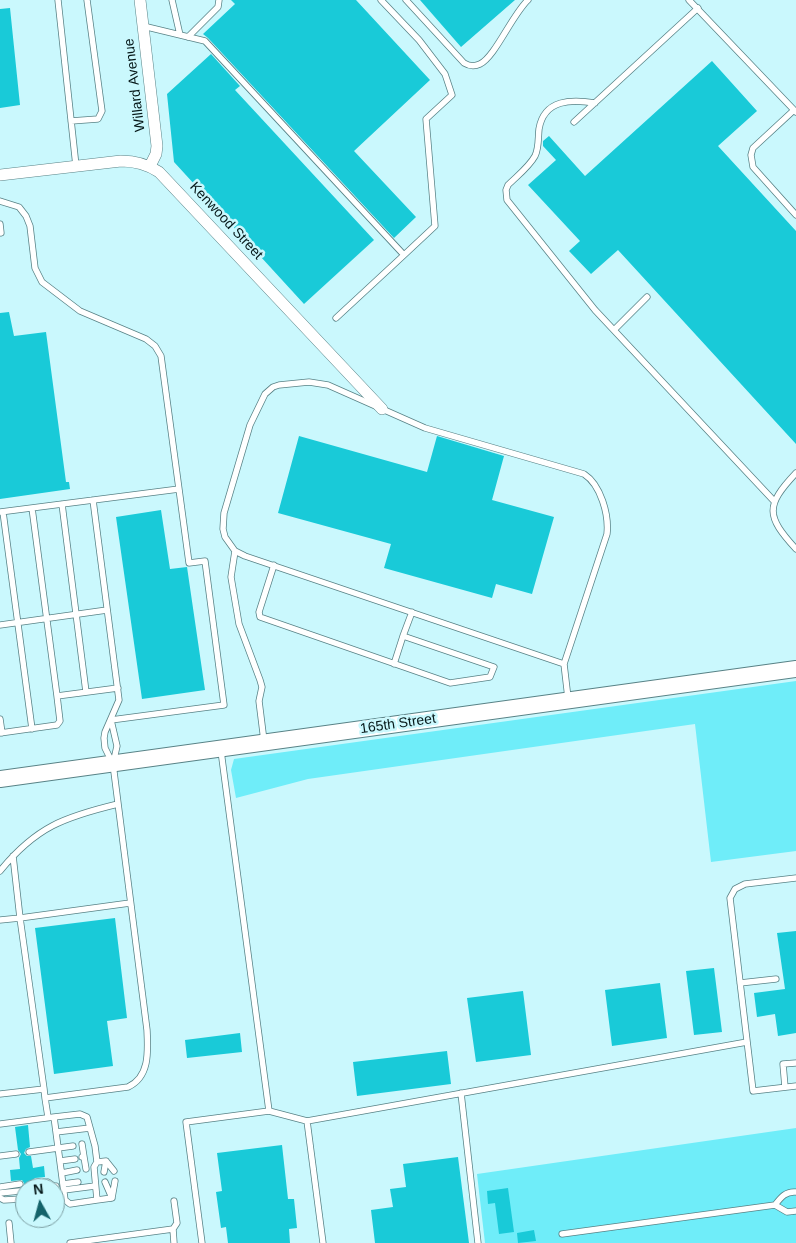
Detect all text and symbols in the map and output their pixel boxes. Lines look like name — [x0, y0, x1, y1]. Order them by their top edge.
street label: Willard Avenue — [121, 37, 149, 133]
street label: Kenwood Street — [186, 179, 266, 263]
street label: 165th Street — [359, 710, 437, 738]
north arrow — [15, 1178, 65, 1228]
text: N — [32, 1181, 44, 1198]

